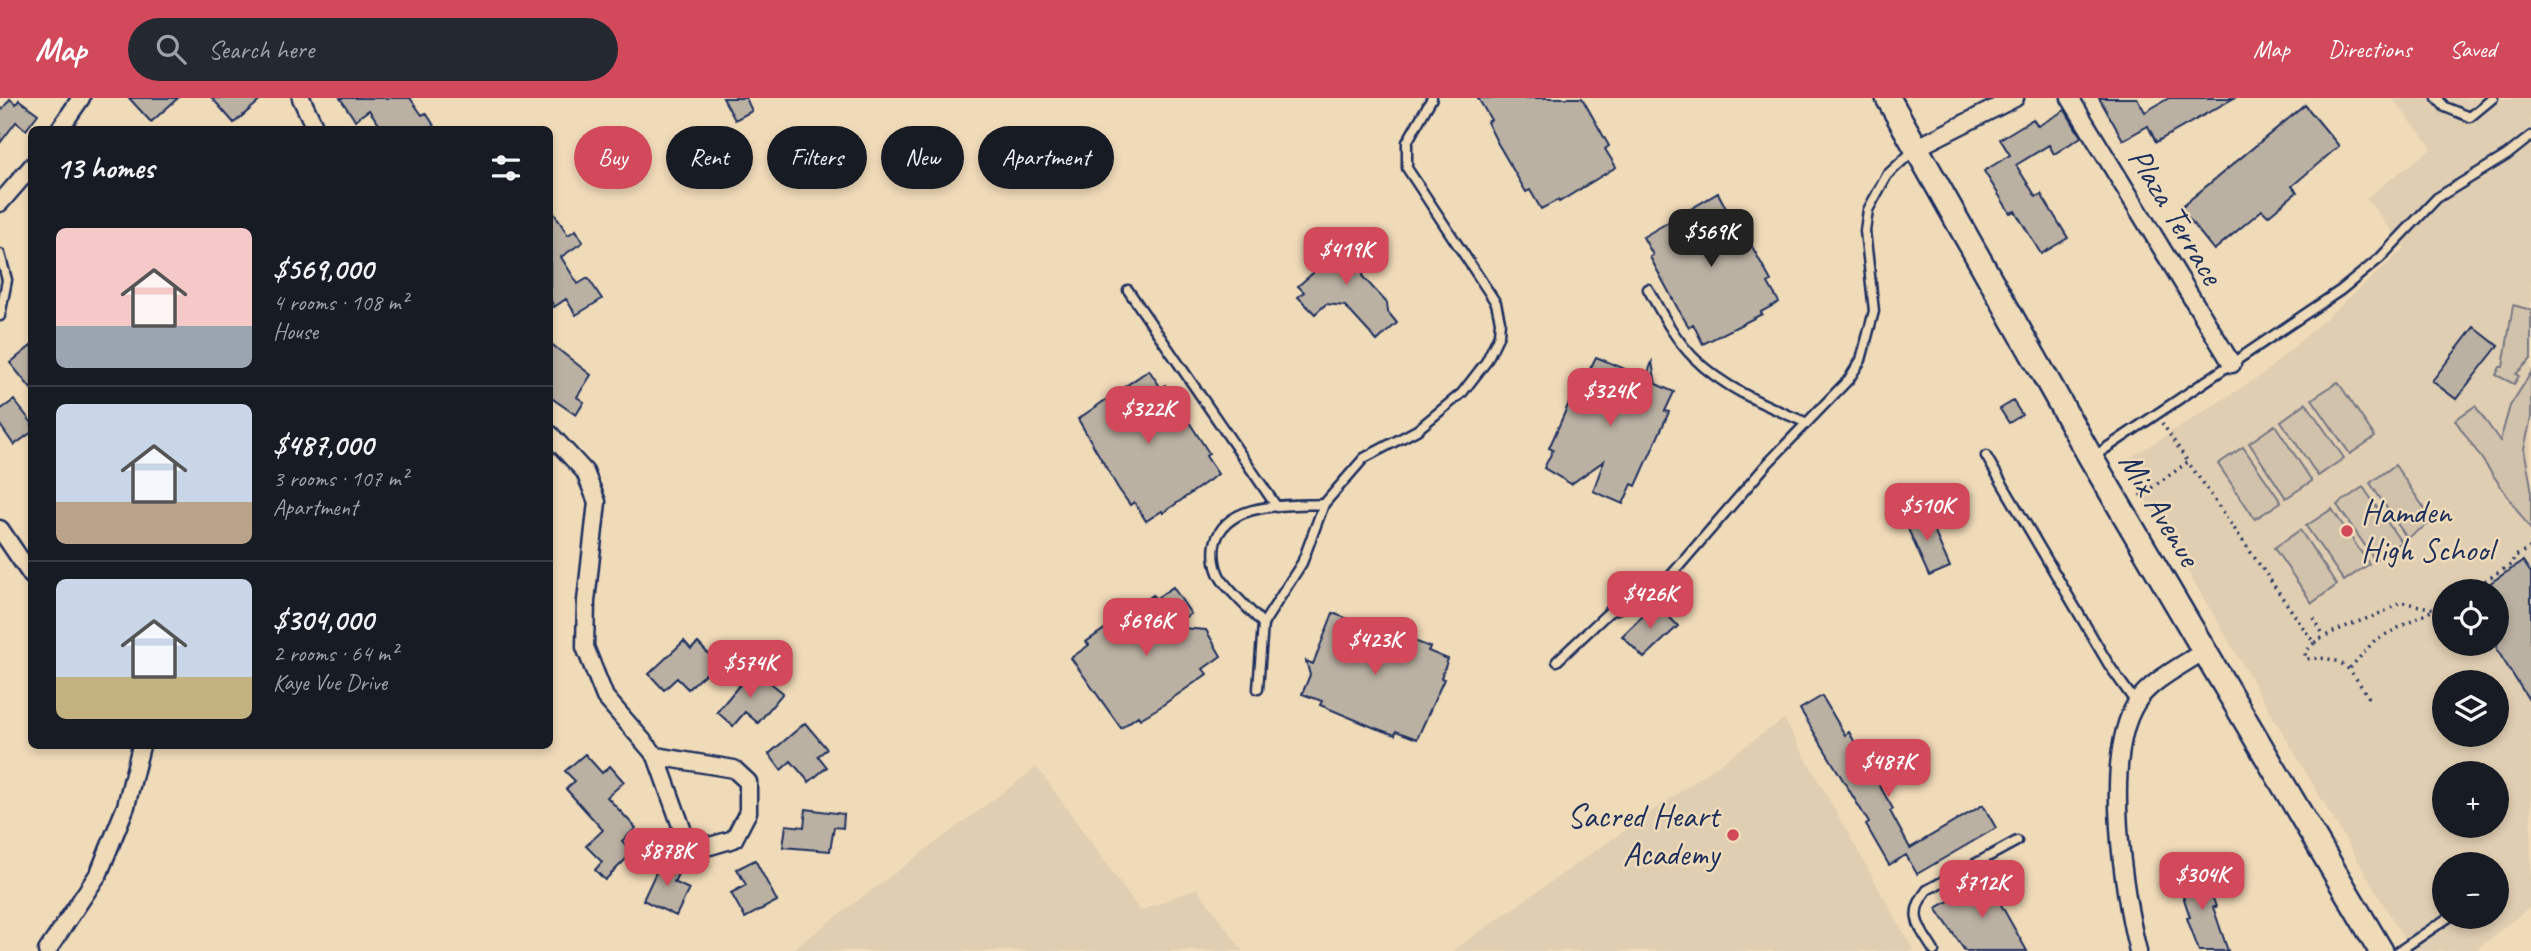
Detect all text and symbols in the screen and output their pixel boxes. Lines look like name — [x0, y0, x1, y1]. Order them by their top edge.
search box — [128, 18, 618, 81]
text: Map — [35, 28, 86, 70]
icon: search — [152, 30, 190, 68]
text: Search here — [208, 33, 314, 66]
text: Map — [2253, 34, 2290, 64]
text: Directions — [2328, 34, 2411, 64]
text: Saved — [2449, 34, 2496, 64]
chip: Buy — [574, 126, 652, 189]
chip: Rent — [666, 126, 753, 189]
chip: Filters — [767, 126, 867, 189]
chip: New — [881, 126, 964, 189]
chip: Apartment — [978, 126, 1114, 189]
street label: Plaza Terrace — [2119, 140, 2234, 294]
text: 13 homes — [56, 149, 154, 187]
icon: filters — [487, 149, 525, 187]
pin: $569K — [1662, 209, 1760, 269]
text: $569K — [1685, 217, 1737, 246]
pin: $419K — [1297, 228, 1395, 287]
text: $419K — [1320, 235, 1372, 264]
text: $569,000 — [273, 250, 373, 288]
icon: home — [112, 256, 196, 340]
text: 4 rooms · 108 m² — [273, 288, 408, 317]
text: House — [273, 317, 318, 346]
pin: $324K — [1561, 368, 1659, 428]
text: $324K — [1583, 376, 1637, 405]
pin: $322K — [1099, 386, 1197, 446]
text: $322K — [1121, 394, 1175, 423]
text: $487,000 — [273, 426, 373, 464]
icon: home — [112, 432, 196, 516]
street label: Mix Avenue — [2110, 444, 2212, 576]
text: 3 rooms · 107 m² — [273, 464, 408, 493]
pin: $510K — [1878, 484, 1976, 543]
text: $510K — [1901, 491, 1953, 520]
place label: Hamden High School — [2361, 491, 2499, 571]
text: Apartment — [273, 493, 358, 522]
marker: Hamden High School — [2339, 523, 2355, 539]
pin: $426K — [1601, 572, 1699, 631]
text: $426K — [1623, 579, 1677, 608]
map controls — [2432, 579, 2509, 929]
button: locate — [2432, 579, 2509, 656]
pin: $696K — [1097, 598, 1195, 658]
text: $304,000 — [273, 601, 373, 639]
text: $696K — [1119, 606, 1173, 635]
icon: home — [112, 607, 196, 691]
pin: $423K — [1326, 618, 1424, 677]
text: $423K — [1348, 625, 1402, 654]
text: 2 rooms · 64 m² — [273, 639, 397, 668]
pin: $574K — [701, 640, 799, 700]
text: $574K — [724, 648, 776, 677]
text: Kaye Vue Drive — [273, 668, 387, 697]
button: layers — [2432, 670, 2509, 747]
pin: $487K — [1839, 740, 1937, 799]
text: $487K — [1862, 747, 1915, 776]
button: + — [2432, 761, 2509, 838]
place label: Sacred Heart Academy — [1567, 795, 1722, 875]
marker: Sacred Heart Academy — [1725, 827, 1741, 843]
pin: $878K — [618, 828, 716, 888]
text: $878K — [641, 836, 694, 865]
pin: $304K — [2153, 852, 2251, 912]
button: − — [2432, 852, 2509, 929]
pin: $712K — [1933, 860, 2031, 920]
text: $304K — [2175, 860, 2229, 889]
text: $712K — [1956, 868, 2009, 897]

